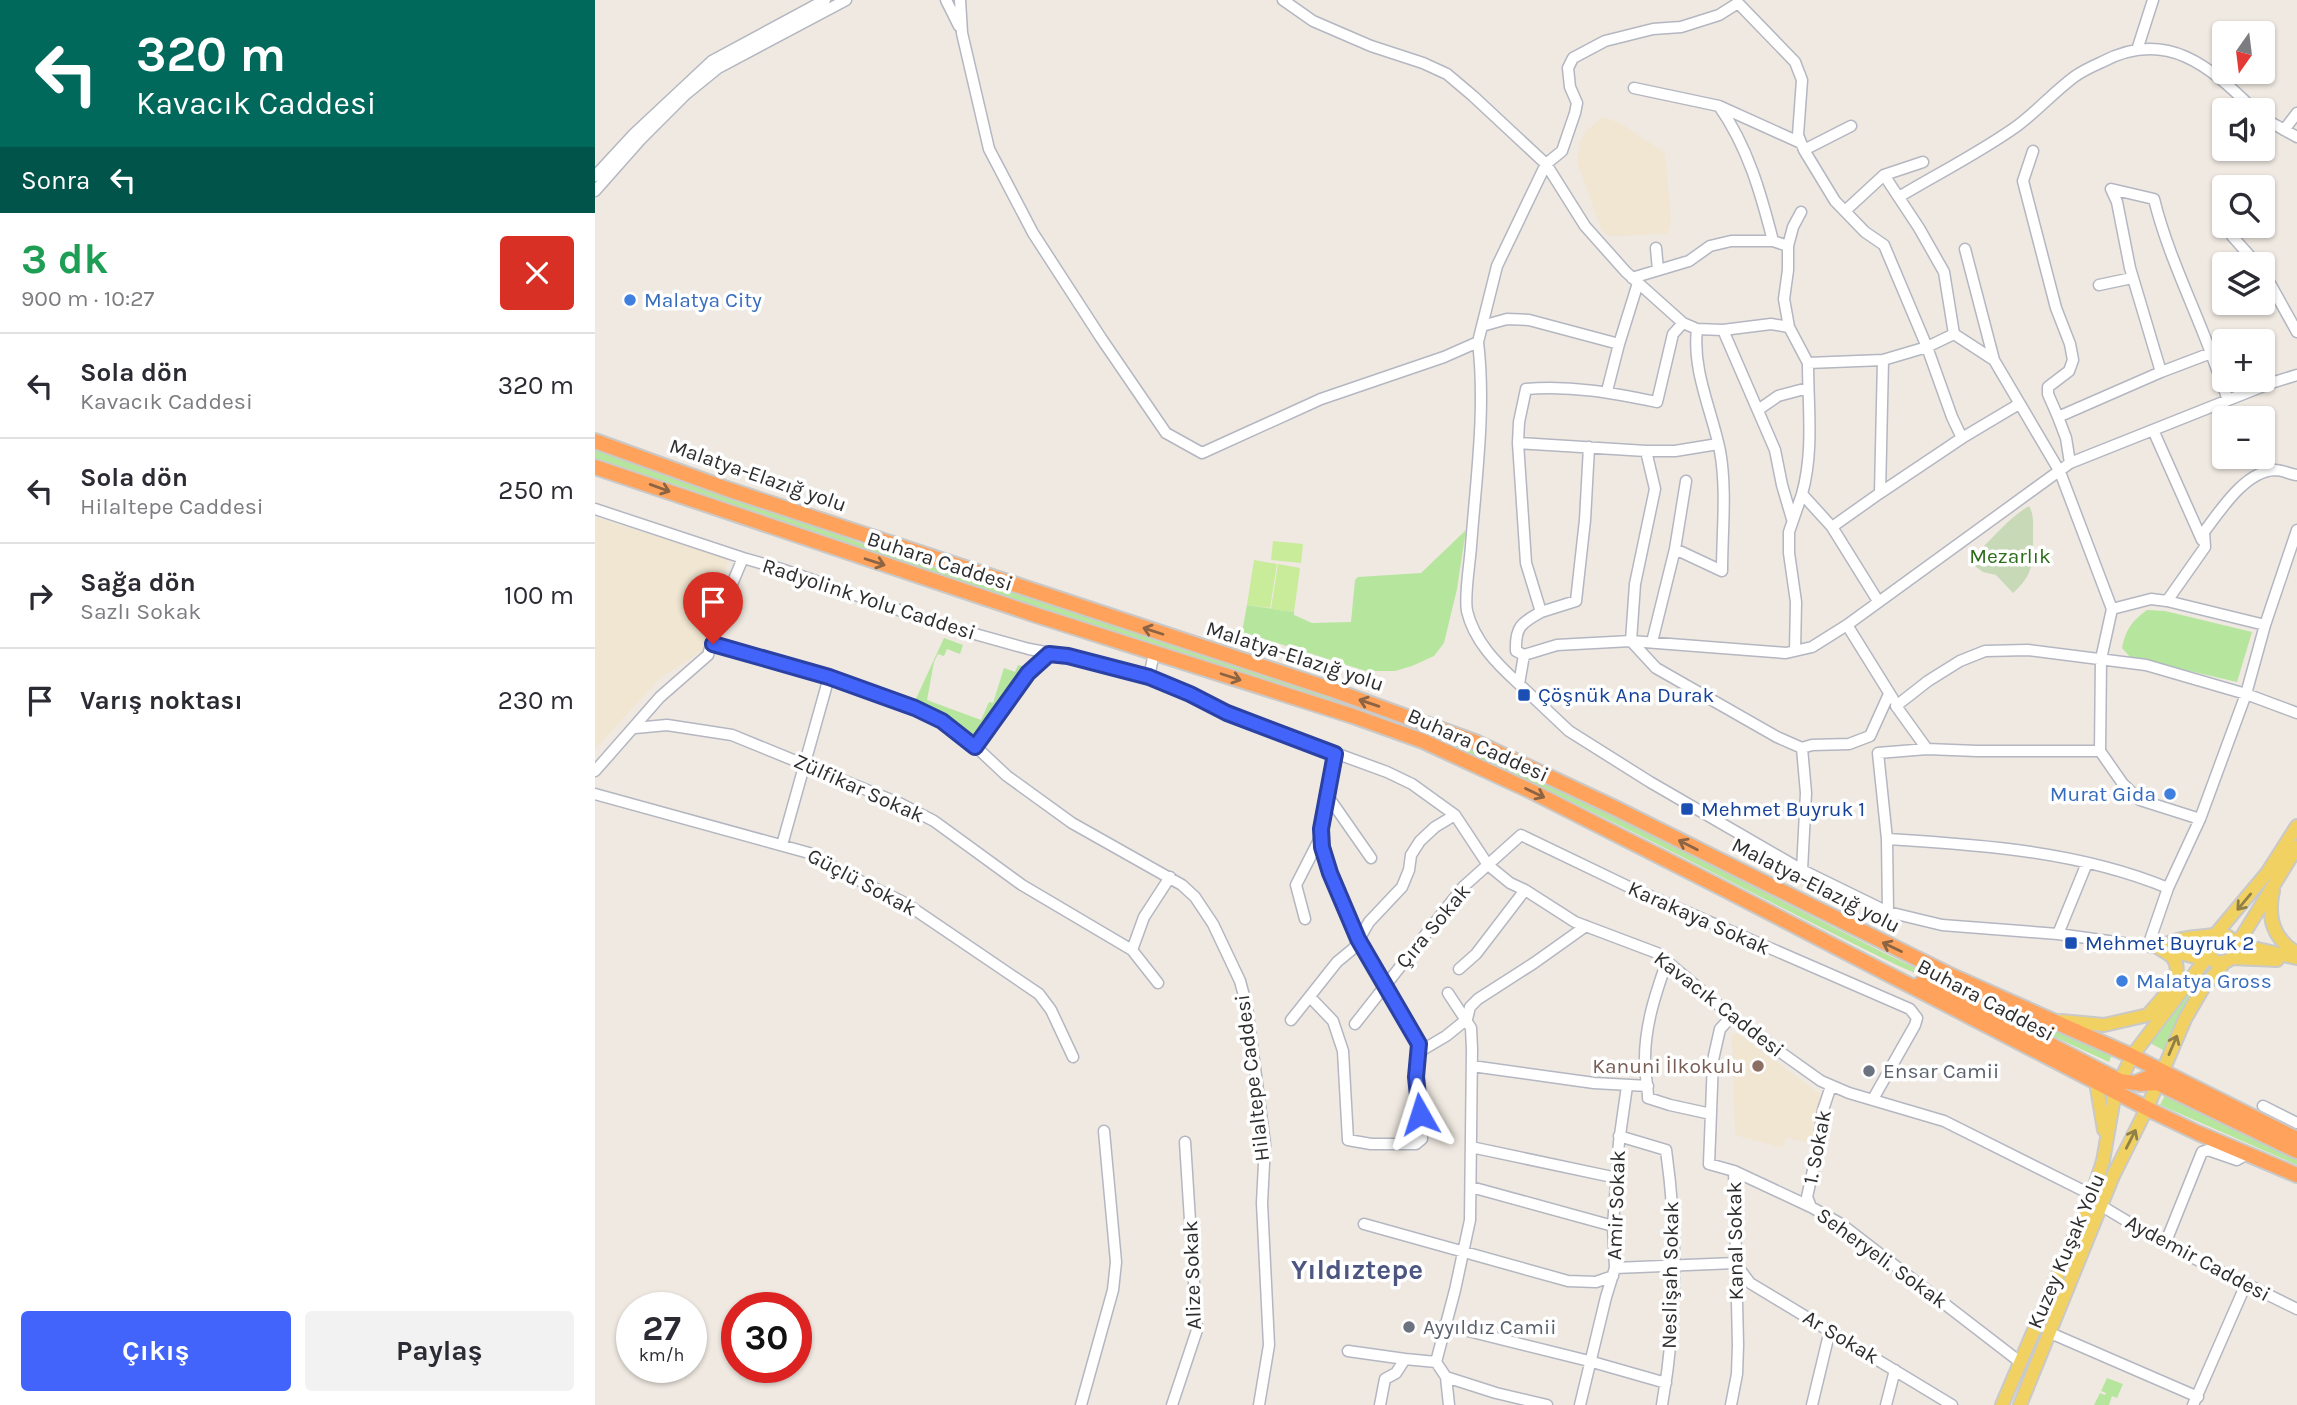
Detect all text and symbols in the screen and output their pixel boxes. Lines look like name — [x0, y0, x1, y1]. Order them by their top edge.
north arrow — [2212, 21, 2275, 84]
map controls — [2212, 21, 2275, 469]
text: 320 m — [136, 26, 286, 83]
icon: left — [21, 28, 112, 119]
text: Kavacık Caddesi — [136, 85, 376, 122]
button: sound — [2212, 98, 2275, 161]
icon: left — [104, 161, 142, 199]
text: Sonra — [21, 165, 90, 196]
button: search — [2212, 175, 2275, 238]
text: 3 dk — [21, 234, 108, 284]
button: close — [500, 236, 574, 310]
button: layers — [2212, 252, 2275, 315]
text: 900 m · 10:27 — [21, 285, 154, 312]
place label: Malatya City — [644, 288, 762, 312]
marker: Malatya City — [622, 292, 638, 308]
button: + — [2212, 329, 2275, 392]
text: Sola dön — [80, 357, 188, 388]
icon: left — [21, 367, 59, 405]
text: 320 m — [498, 370, 574, 401]
text: Kavacık Caddesi — [80, 388, 253, 415]
button: − — [2212, 406, 2275, 469]
street label: Malatya-Elazığ yolu — [666, 433, 850, 517]
text: Sola dön — [80, 462, 188, 493]
icon: left — [21, 472, 59, 510]
text: 250 m — [498, 475, 574, 506]
one-way arrow — [649, 482, 671, 495]
text: Hilaltepe Caddesi — [80, 493, 264, 520]
street label: Buhara Caddesi — [864, 526, 1016, 596]
park label: Mezarlık — [1969, 544, 2051, 568]
street label: Radyolink Yolu Caddesi — [760, 553, 978, 645]
one-way arrow — [864, 556, 886, 569]
text: Sağa dön — [80, 567, 196, 598]
pin — [683, 572, 743, 644]
icon: right — [21, 577, 59, 615]
text: 100 m — [504, 580, 574, 611]
icon: arrive — [694, 583, 732, 621]
text: Sazlı Sokak — [80, 598, 201, 625]
street label: Malatya-Elazığ yolu — [1203, 616, 1387, 696]
one-way arrow — [1142, 624, 1164, 637]
one-way arrow — [1220, 672, 1242, 685]
icon: arrive — [21, 682, 59, 720]
place label: Çöşnük Ana Durak — [1538, 683, 1715, 707]
text: Varış noktası — [80, 685, 243, 716]
text: 230 m — [498, 685, 574, 716]
marker: Çöşnük Ana Durak — [1516, 687, 1532, 703]
one-way arrow — [1358, 696, 1380, 709]
street label: Buhara Caddesi — [1404, 703, 1552, 787]
street label: Zülfikar Sokak — [790, 749, 928, 827]
place label: Murat Gida — [2050, 782, 2156, 806]
marker: Murat Gida — [2162, 786, 2178, 802]
one-way arrow — [1524, 787, 1545, 801]
place label: Mehmet Buyruk 1 — [1701, 797, 1865, 821]
marker: Mehmet Buyruk 1 — [1679, 801, 1695, 817]
street label: Malatya-Elazığ yolu — [1728, 832, 1904, 938]
one-way arrow — [1678, 838, 1699, 852]
street label: Güçlü Sokak — [803, 843, 921, 921]
street label: Karakaya Sokak — [1624, 876, 1774, 960]
street label: Çıra Sokak — [1391, 879, 1475, 973]
one-way arrow — [2236, 893, 2252, 911]
place label: Mehmet Buyruk 2 — [2085, 931, 2254, 955]
marker: Mehmet Buyruk 2 — [2063, 935, 2079, 951]
one-way arrow — [1882, 939, 1903, 953]
street label: Kavacık Caddesi — [1649, 946, 1789, 1062]
street label: Buhara Caddesi — [1913, 954, 2059, 1046]
place label: Malatya Gross — [2136, 969, 2272, 993]
marker: Malatya Gross — [2114, 973, 2130, 989]
street label: Hilaltepe Caddesi — [1230, 993, 1274, 1163]
one-way arrow — [2168, 1035, 2181, 1057]
place label: Kanuni İlkokulu — [1592, 1054, 1744, 1078]
marker: Kanuni İlkokulu — [1750, 1058, 1766, 1074]
place label: Ensar Camii — [1883, 1059, 1999, 1083]
marker: Ensar Camii — [1861, 1063, 1877, 1079]
position arrow — [1383, 1077, 1457, 1151]
street label: 1. Sokak — [1798, 1108, 1836, 1186]
one-way arrow — [2125, 1129, 2139, 1150]
street label: Amir Sokak — [1602, 1149, 1630, 1260]
street label: Kuzey Kuşak Yolu — [2023, 1170, 2109, 1332]
street label: Kanal Sokak — [1722, 1181, 1748, 1301]
street label: Neslişah Sokak — [1657, 1201, 1683, 1349]
street label: Seheryeli. Sokak — [1812, 1203, 1952, 1313]
street label: Aydemir Caddesi — [2122, 1210, 2274, 1306]
street label: Alize Sokak — [1178, 1220, 1206, 1330]
district label: Yıldıztepe — [1291, 1253, 1423, 1286]
speed limit sign: 30 — [721, 1292, 812, 1383]
street label: Ar Sokak — [1799, 1305, 1883, 1369]
text: 27 — [642, 1308, 681, 1349]
button: Çıkış — [21, 1311, 291, 1391]
button: Paylaş — [305, 1311, 574, 1391]
place label: Ayyıldız Camii — [1423, 1315, 1556, 1339]
marker: Ayyıldız Camii — [1401, 1319, 1417, 1335]
text: km/h — [639, 1344, 684, 1366]

